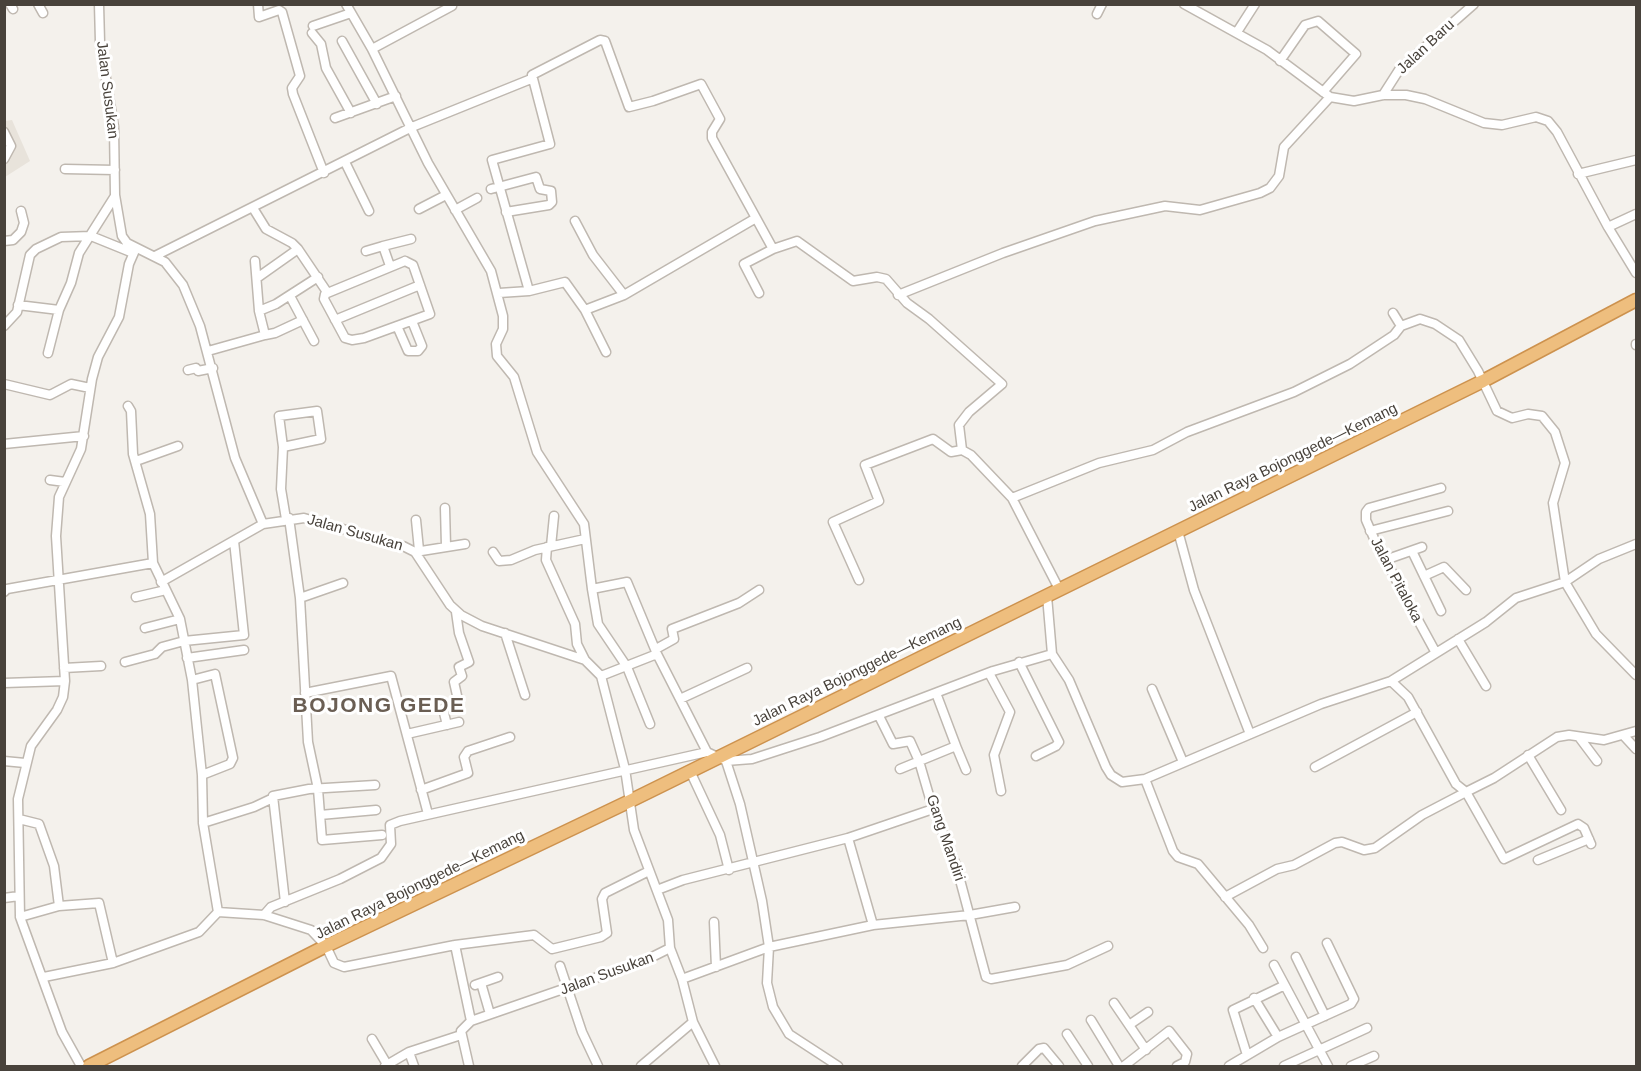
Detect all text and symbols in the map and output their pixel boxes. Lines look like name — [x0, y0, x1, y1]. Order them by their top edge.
street label: Jalan Baru — [1394, 16, 1458, 78]
street label: Jalan Susukan — [92, 40, 122, 140]
street label: Jalan Raya Bojonggede—Kemang — [1186, 399, 1400, 517]
street label: Jalan Susukan — [305, 511, 405, 555]
street label: Jalan Pitaloka — [1366, 535, 1426, 625]
street label: Jalan Raya Bojonggede—Kemang — [750, 613, 964, 731]
district label: BOJONG GEDE — [293, 693, 465, 719]
street label: Gang Mandiri — [922, 793, 968, 883]
street label: Jalan Raya Bojonggede—Kemang — [313, 826, 527, 944]
street label: Jalan Susukan — [558, 949, 656, 999]

